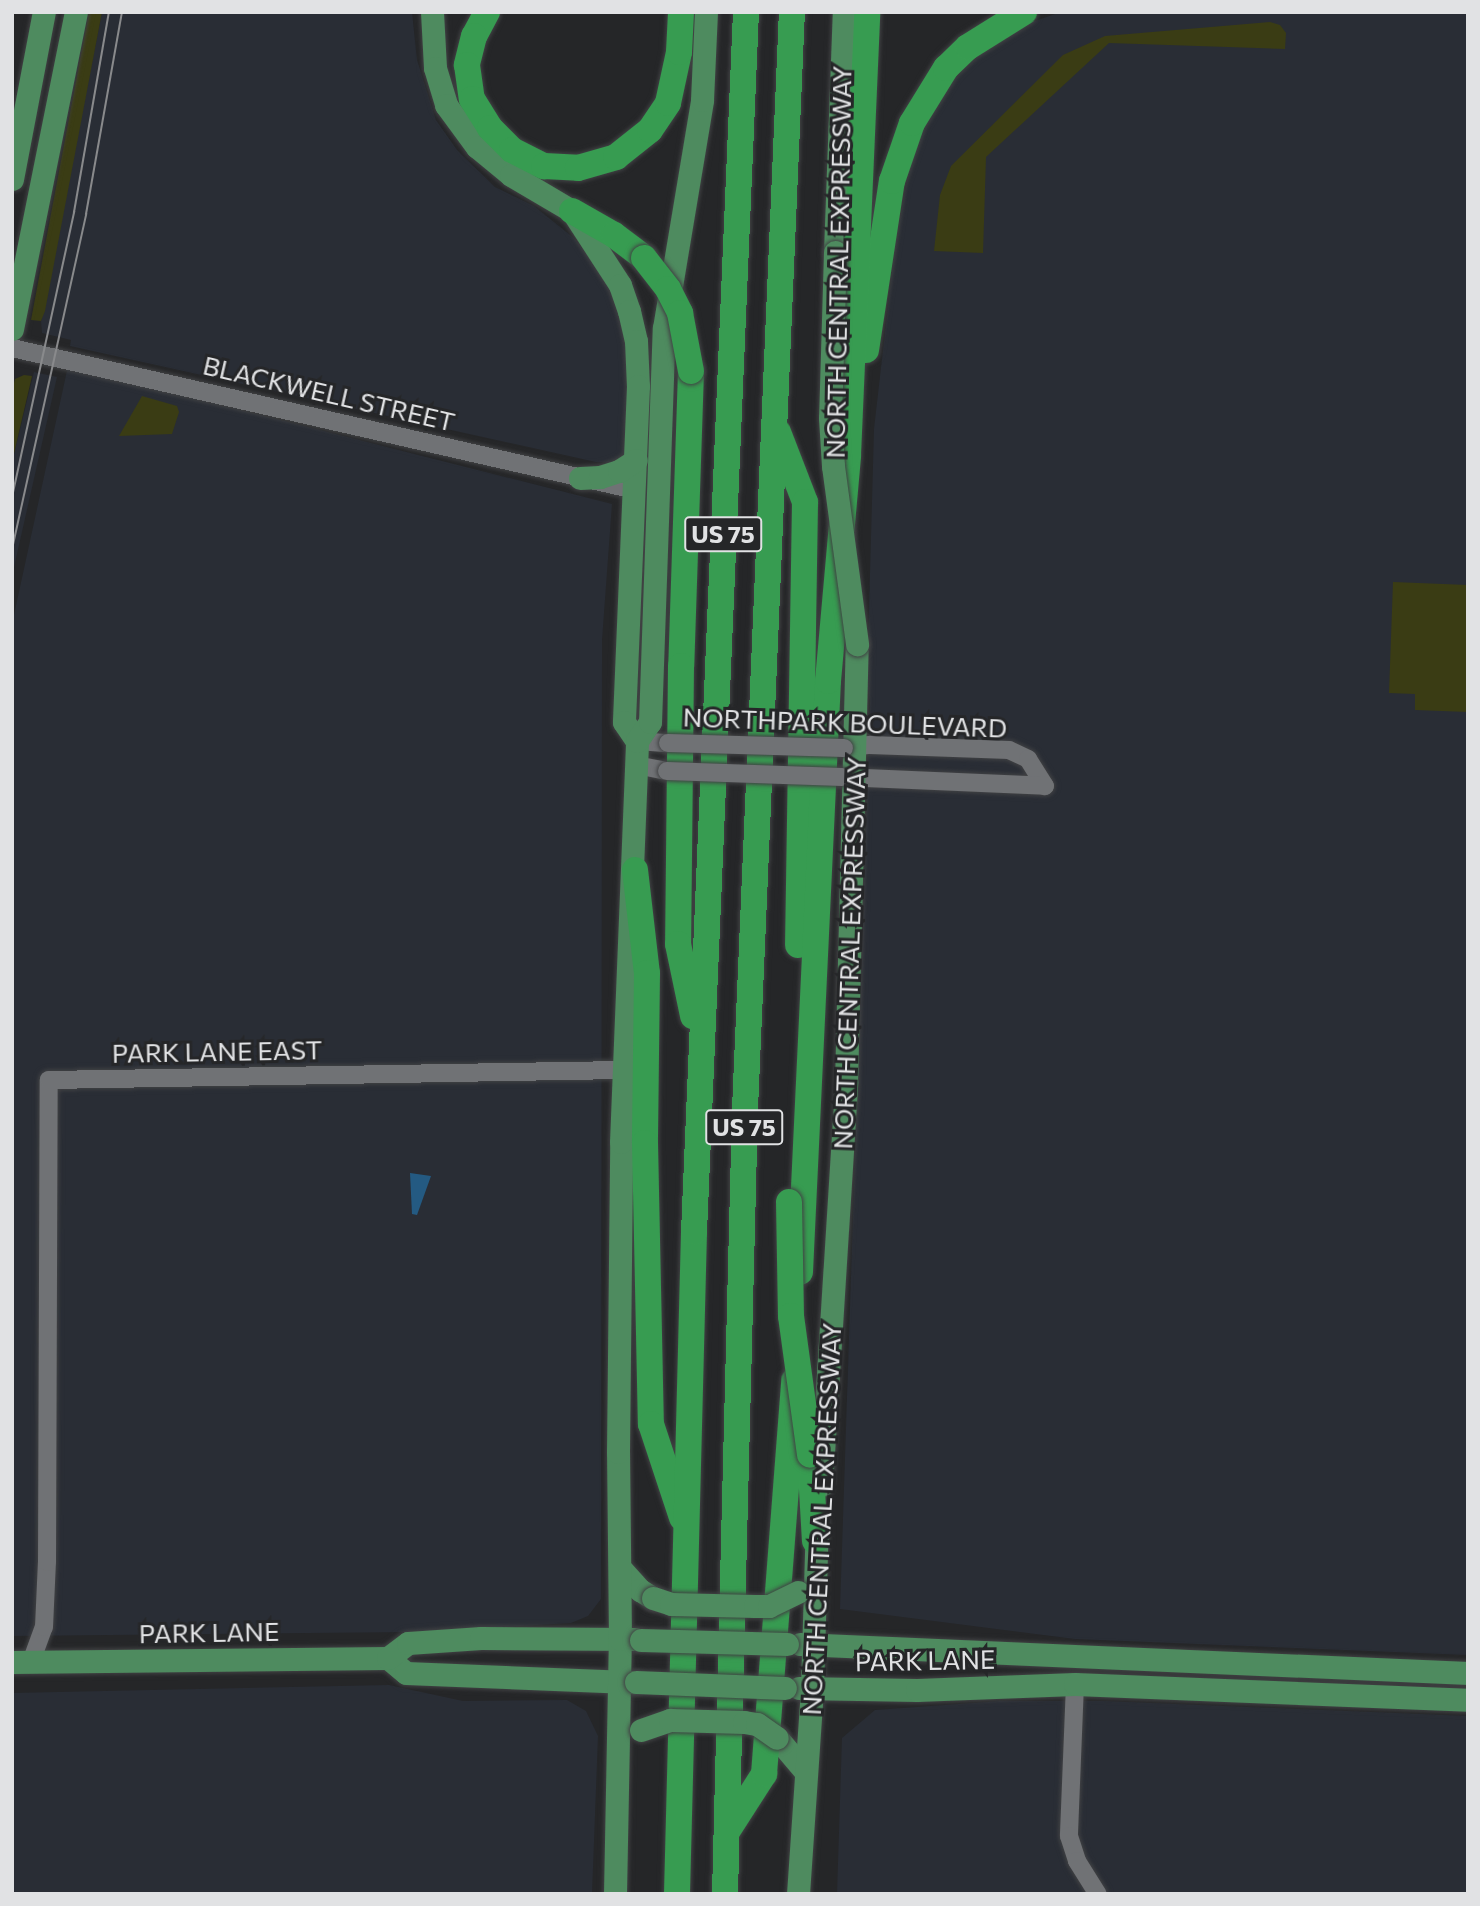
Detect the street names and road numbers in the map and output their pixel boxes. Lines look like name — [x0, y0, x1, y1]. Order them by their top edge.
street label: NORTH CENTRAL EXPRESSWAY — [819, 65, 857, 459]
street label: BLACKWELL STREET — [200, 349, 458, 437]
road number: US 75 — [683, 514, 763, 554]
street label: NORTHPARK BOULEVARD — [682, 701, 1008, 743]
street label: NORTH CENTRAL EXPRESSWAY — [827, 756, 871, 1150]
street label: PARK LANE EAST — [111, 1034, 323, 1068]
road number: US 75 — [704, 1106, 784, 1148]
street label: NORTH CENTRAL EXPRESSWAY — [795, 1322, 847, 1716]
street label: PARK LANE — [138, 1615, 280, 1649]
street label: PARK LANE — [854, 1643, 996, 1677]

